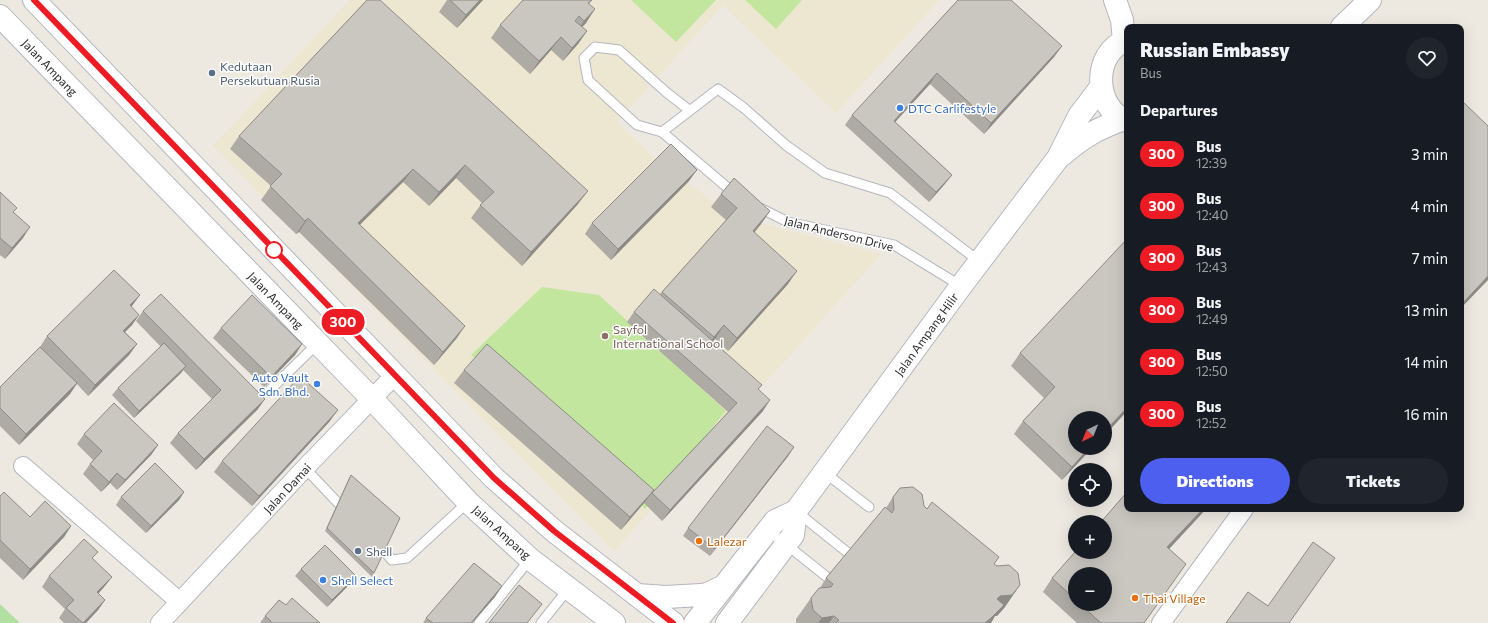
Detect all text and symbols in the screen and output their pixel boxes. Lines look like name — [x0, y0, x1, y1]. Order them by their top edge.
street label: Jalan Ampang — [19, 36, 81, 99]
button: heart — [1406, 37, 1448, 79]
text: Russian Embassy — [1140, 38, 1290, 61]
place label: Kedutaan Persekutuan Rusia — [220, 59, 320, 87]
text: Bus — [1140, 65, 1162, 81]
marker: Kedutaan Persekutuan Rusia — [207, 68, 217, 78]
place label: DTC Carlifestyle — [908, 101, 996, 115]
text: Departures — [1140, 101, 1218, 119]
marker: DTC Carlifestyle — [895, 103, 905, 113]
text: Bus — [1196, 137, 1221, 155]
text: 300 — [1149, 145, 1175, 162]
text: 3 min — [1411, 145, 1448, 163]
text: 12:39 — [1196, 155, 1227, 171]
text: Bus — [1196, 189, 1221, 207]
text: 300 — [1149, 197, 1175, 214]
text: 4 min — [1411, 197, 1448, 215]
text: 12:40 — [1196, 207, 1228, 223]
street label: Jalan Anderson Drive — [783, 213, 895, 254]
unlabelled marker — [265, 241, 283, 259]
text: Bus — [1196, 241, 1221, 259]
text: 300 — [1149, 249, 1175, 266]
text: 7 min — [1412, 249, 1448, 267]
text: 12:43 — [1196, 259, 1227, 275]
street label: Jalan Ampang — [245, 269, 307, 332]
street label: Jalan Ampang Hilir — [891, 290, 962, 379]
text: Bus — [1196, 293, 1221, 311]
text: 300 — [1149, 301, 1175, 318]
text: 13 min — [1405, 301, 1448, 319]
line badge: 300 — [320, 309, 366, 335]
text: 12:49 — [1196, 311, 1228, 327]
text: 300 — [330, 313, 356, 330]
place label: Sayfol International School — [613, 322, 723, 350]
marker: Sayfol International School — [600, 331, 610, 341]
text: Bus — [1196, 345, 1221, 363]
text: 300 — [1149, 353, 1175, 370]
text: 14 min — [1404, 353, 1448, 371]
text: 12:50 — [1196, 363, 1228, 379]
place label: Auto Vault Sdn. Bhd. — [251, 370, 309, 398]
marker: Auto Vault Sdn. Bhd. — [312, 379, 322, 389]
text: Bus — [1196, 397, 1221, 415]
text: 300 — [1149, 405, 1175, 422]
text: 16 min — [1404, 405, 1448, 423]
north arrow — [1068, 411, 1112, 455]
map controls — [1068, 411, 1112, 611]
text: 12:52 — [1196, 415, 1227, 431]
button: Directions — [1140, 458, 1290, 504]
button: Tickets — [1298, 458, 1448, 504]
street label: Jalan Damai — [260, 460, 314, 517]
button: locate — [1068, 463, 1112, 507]
street label: Jalan Ampang — [469, 502, 534, 563]
button: + — [1068, 515, 1112, 559]
place label: Lalezar — [707, 534, 747, 548]
marker: Lalezar — [694, 536, 704, 546]
place label: Shell — [366, 544, 392, 558]
marker: Shell — [353, 546, 363, 556]
button: − — [1068, 567, 1112, 611]
place label: Shell Select — [331, 573, 393, 587]
marker: Shell Select — [318, 575, 328, 585]
place label: Thai Village — [1143, 591, 1206, 605]
marker: Thai Village — [1130, 593, 1140, 603]

